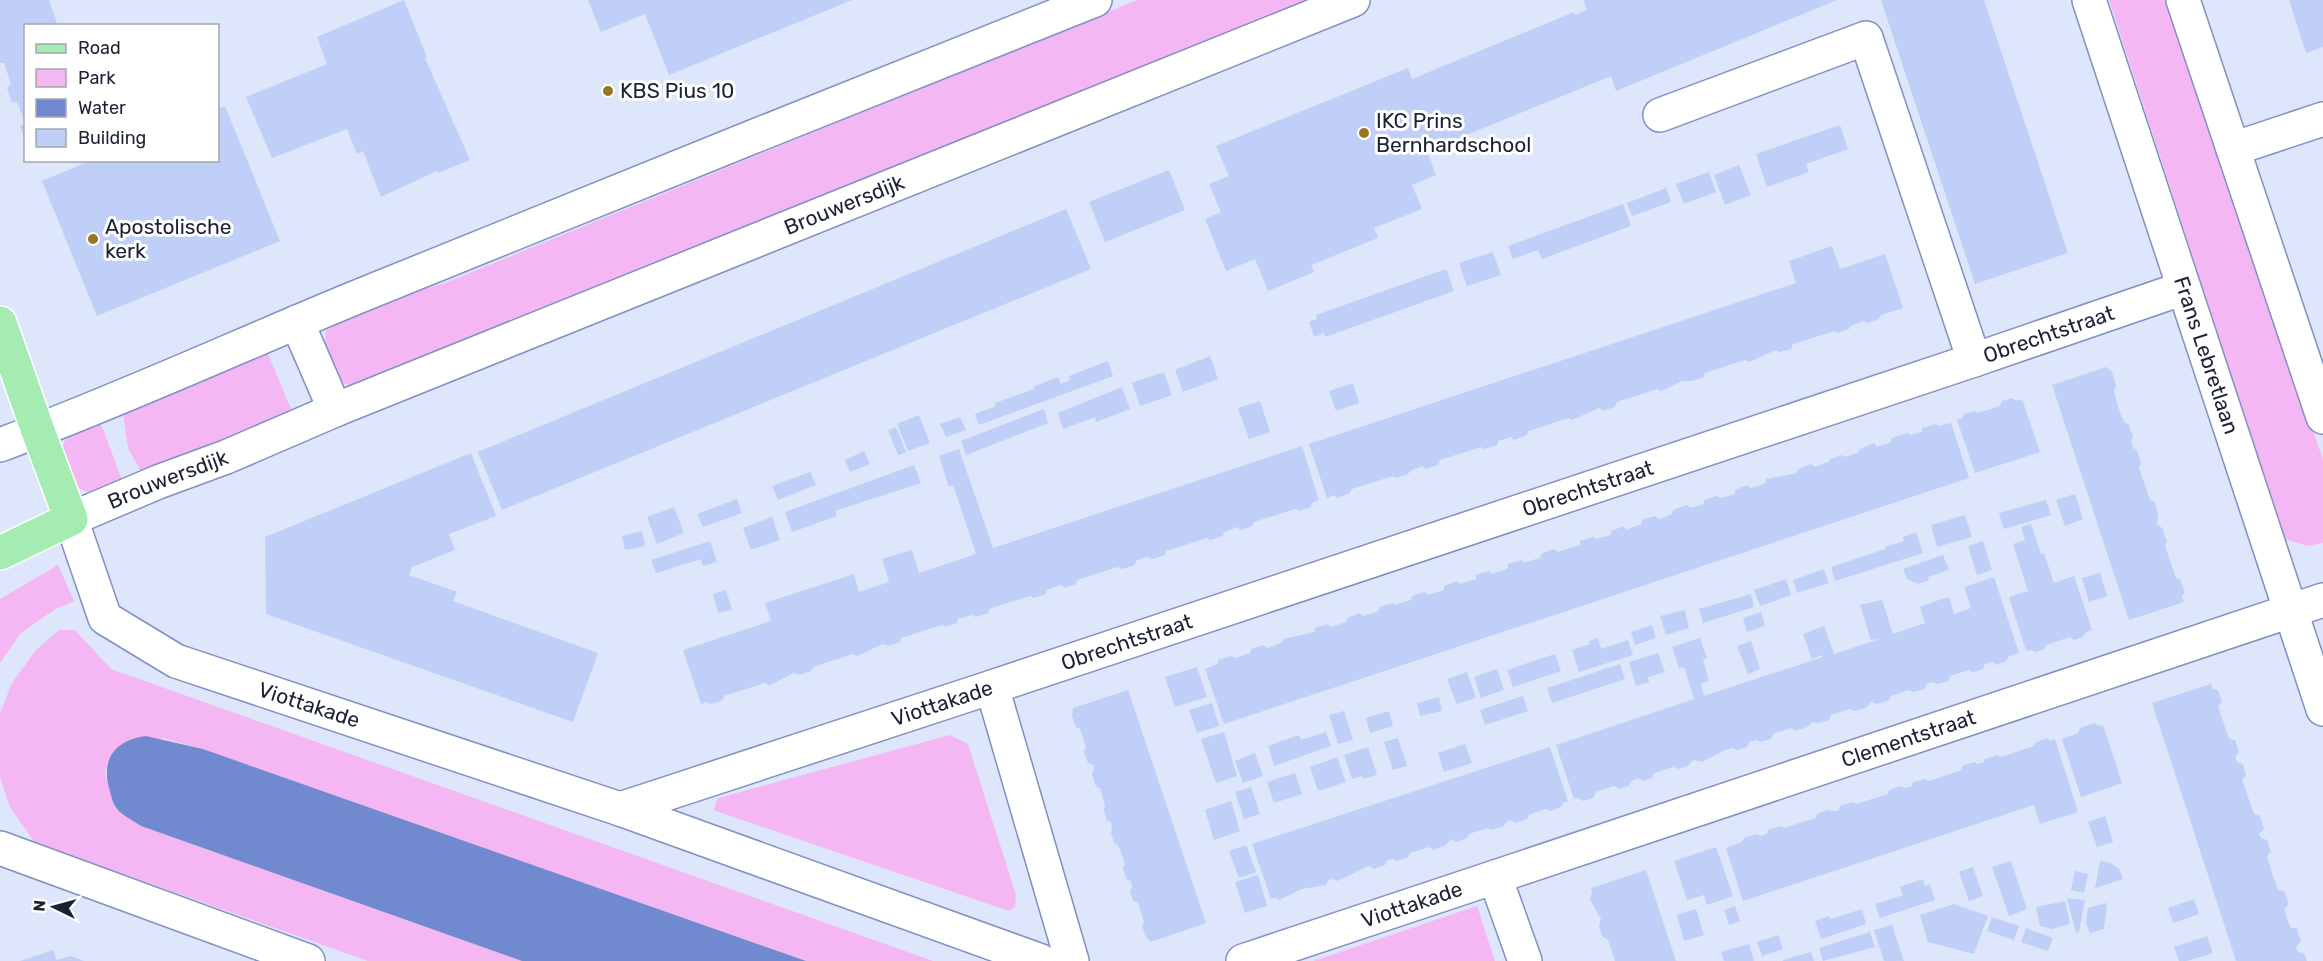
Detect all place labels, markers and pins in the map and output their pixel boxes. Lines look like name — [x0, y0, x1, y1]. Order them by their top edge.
place label: KBS Pius 10 — [620, 78, 734, 103]
marker: KBS Pius 10 — [601, 84, 615, 98]
place label: IKC Prins Bernhardschool — [1376, 108, 1531, 157]
marker: IKC Prins Bernhardschool — [1357, 126, 1371, 140]
place label: Apostolische kerk — [105, 214, 232, 263]
marker: Apostolische kerk — [86, 232, 100, 246]

